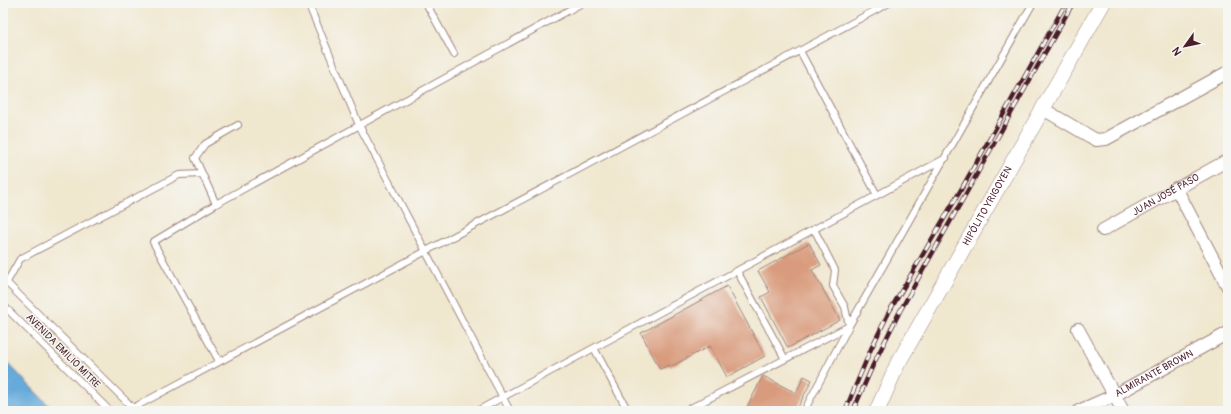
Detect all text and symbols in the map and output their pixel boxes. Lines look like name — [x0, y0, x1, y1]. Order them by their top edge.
north arrow — [1165, 26, 1205, 66]
text: N — [1169, 44, 1185, 58]
street label: HIPÓLITO YRIGOYEN — [960, 164, 1015, 248]
street label: JUAN JOSÉ PASO — [1130, 171, 1201, 218]
street label: AVENIDA EMILIO MITRE — [23, 311, 103, 391]
street label: ALMIRANTE BROWN — [1113, 347, 1195, 400]

